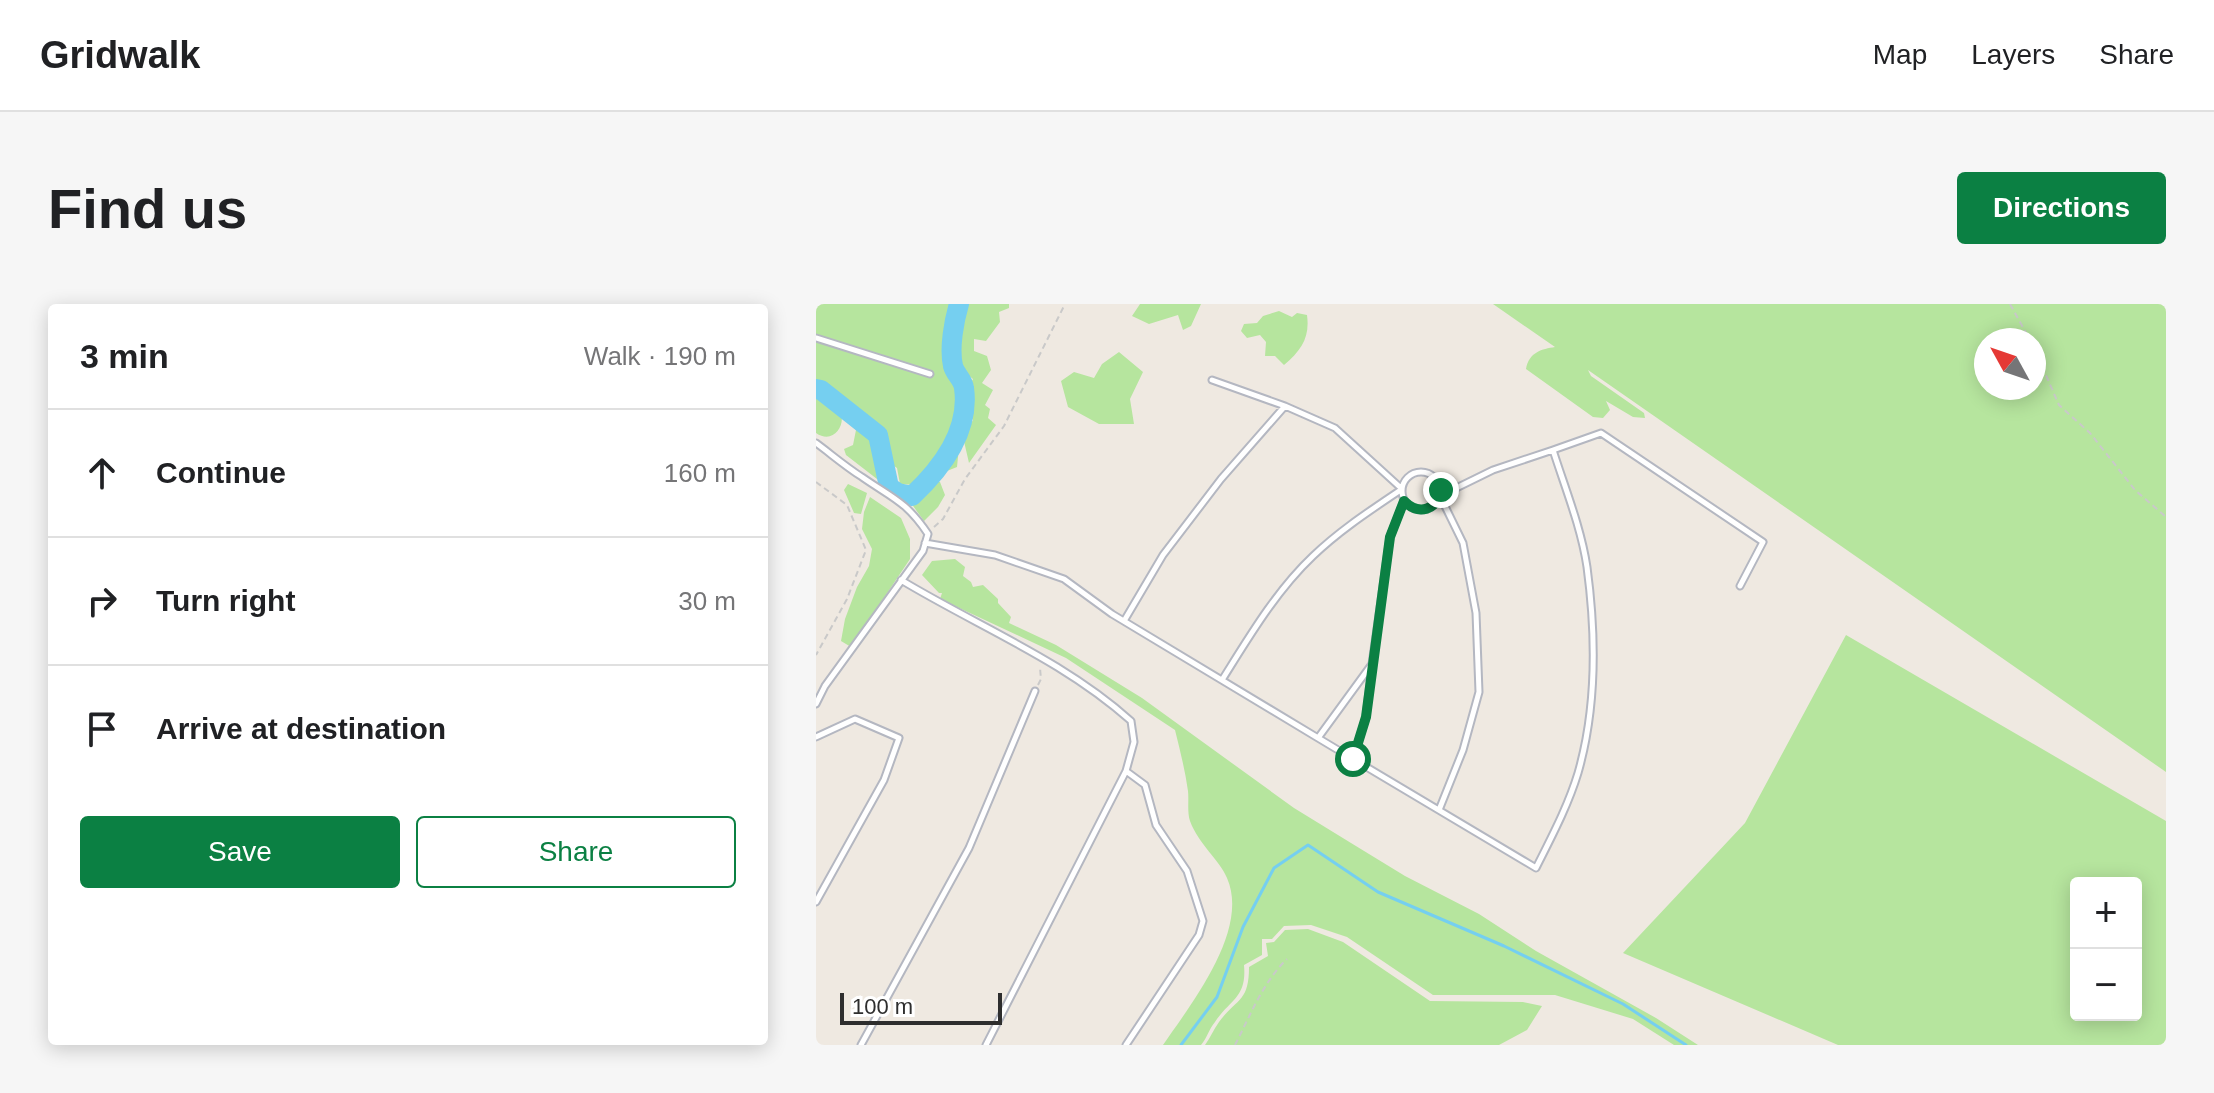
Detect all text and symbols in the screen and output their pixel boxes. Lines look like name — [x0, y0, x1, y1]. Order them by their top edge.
text: Gridwalk — [40, 34, 201, 76]
text: Map — [1873, 39, 1927, 70]
text: Layers — [1971, 39, 2055, 70]
text: Share — [2099, 39, 2174, 70]
button: Directions — [1957, 172, 2166, 244]
text: Find us — [48, 177, 247, 240]
north arrow — [1974, 328, 2046, 400]
text: 3 min — [80, 337, 169, 375]
text: Walk · 190 m — [584, 341, 736, 371]
icon: ahead — [80, 451, 124, 495]
text: Continue — [156, 456, 286, 489]
text: 160 m — [664, 458, 736, 488]
route end — [1423, 472, 1459, 508]
icon: right — [80, 579, 124, 623]
text: Turn right — [156, 584, 295, 617]
text: 30 m — [678, 586, 736, 616]
icon: arrive — [80, 707, 124, 751]
text: Arrive at destination — [156, 712, 446, 745]
route start — [1335, 741, 1371, 777]
button: Save — [80, 816, 400, 888]
button: Share — [416, 816, 736, 888]
map controls — [2070, 877, 2142, 1021]
button: + — [2070, 877, 2142, 949]
button: − — [2070, 949, 2142, 1021]
scale bar — [840, 989, 1002, 1025]
text: 100 m — [852, 994, 913, 1019]

